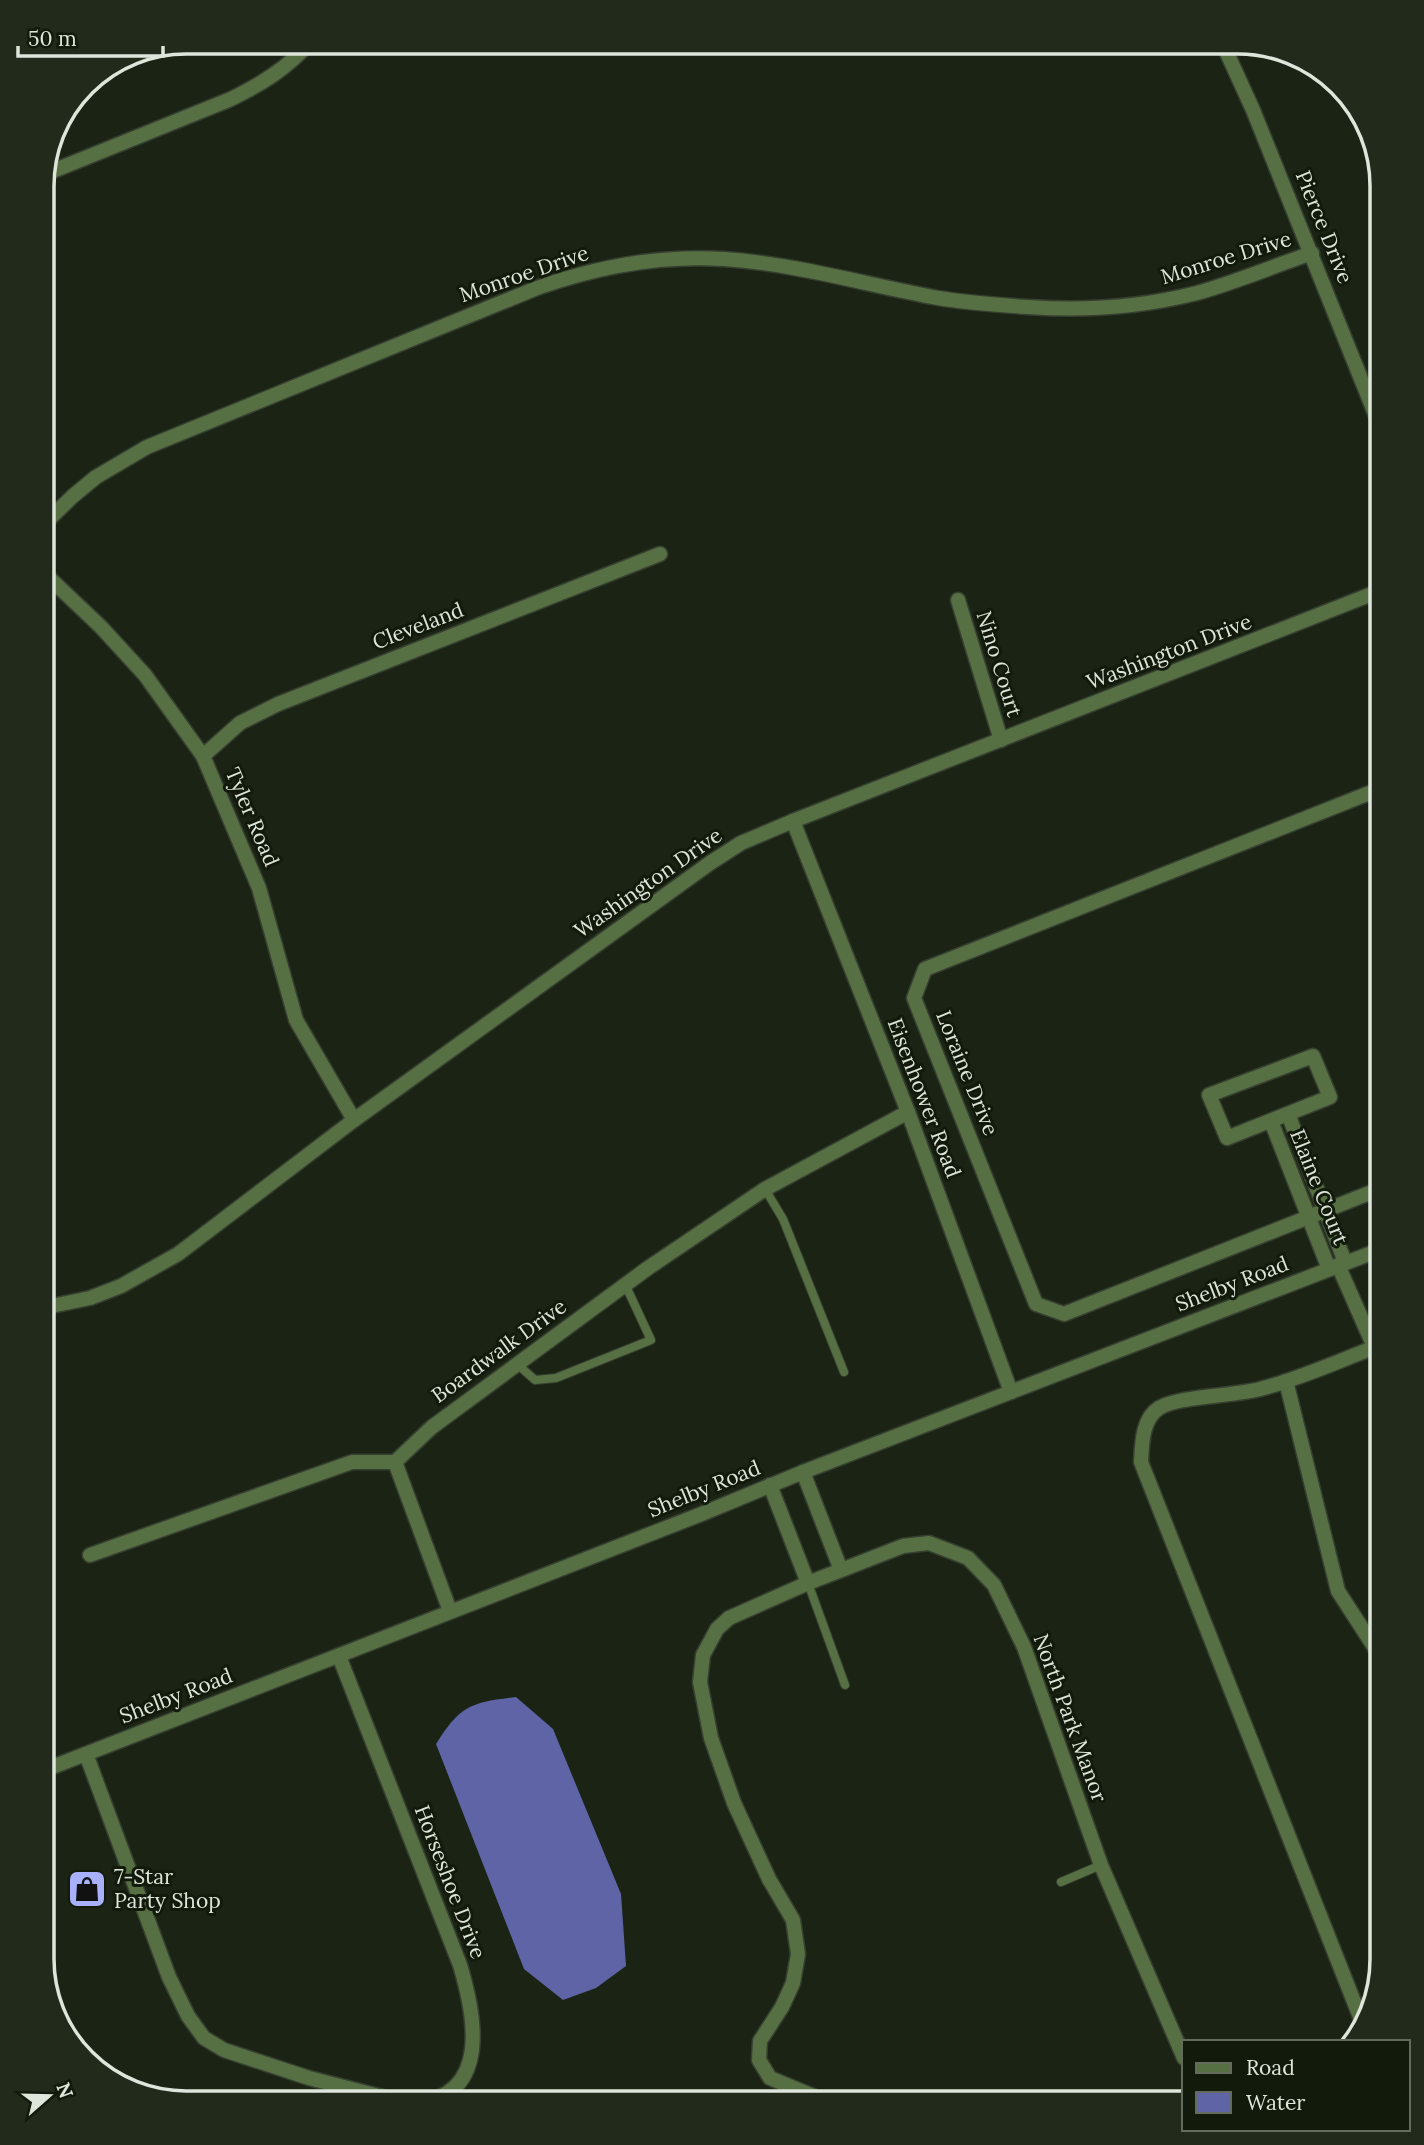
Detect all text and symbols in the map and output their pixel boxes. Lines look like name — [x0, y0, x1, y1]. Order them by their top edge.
scale bar — [18, 14, 163, 58]
text: 50 m — [28, 25, 77, 52]
street label: Pierce Drive — [1290, 166, 1359, 287]
street label: Monroe Drive — [1157, 225, 1294, 290]
street label: Monroe Drive — [456, 239, 592, 308]
street label: Cleveland — [368, 596, 467, 655]
street label: Nino Court — [971, 608, 1029, 721]
street label: Washington Drive — [1082, 608, 1255, 695]
street label: Tyler Road — [220, 763, 285, 870]
street label: Washington Drive — [568, 821, 727, 944]
street label: Loraine Drive — [930, 1006, 1005, 1139]
street label: Eisenhower Road — [882, 1014, 967, 1181]
street label: Elaine Court — [1284, 1125, 1355, 1249]
street label: Shelby Road — [1171, 1250, 1292, 1317]
street label: Boardwalk Drive — [426, 1293, 571, 1409]
street label: Shelby Road — [644, 1454, 764, 1523]
street label: North Park Manor — [1028, 1630, 1113, 1806]
street label: Shelby Road — [115, 1662, 236, 1729]
street label: Horseshoe Drive — [409, 1801, 492, 1962]
place label: 7-Star Party Shop — [114, 1863, 221, 1914]
shop icon: 7-Star Party Shop — [66, 1868, 108, 1910]
legend — [1182, 2040, 1410, 2131]
text: Road — [1246, 2054, 1295, 2081]
north arrow — [14, 2061, 84, 2131]
text: N — [51, 2079, 79, 2101]
text: Water — [1246, 2089, 1305, 2116]

